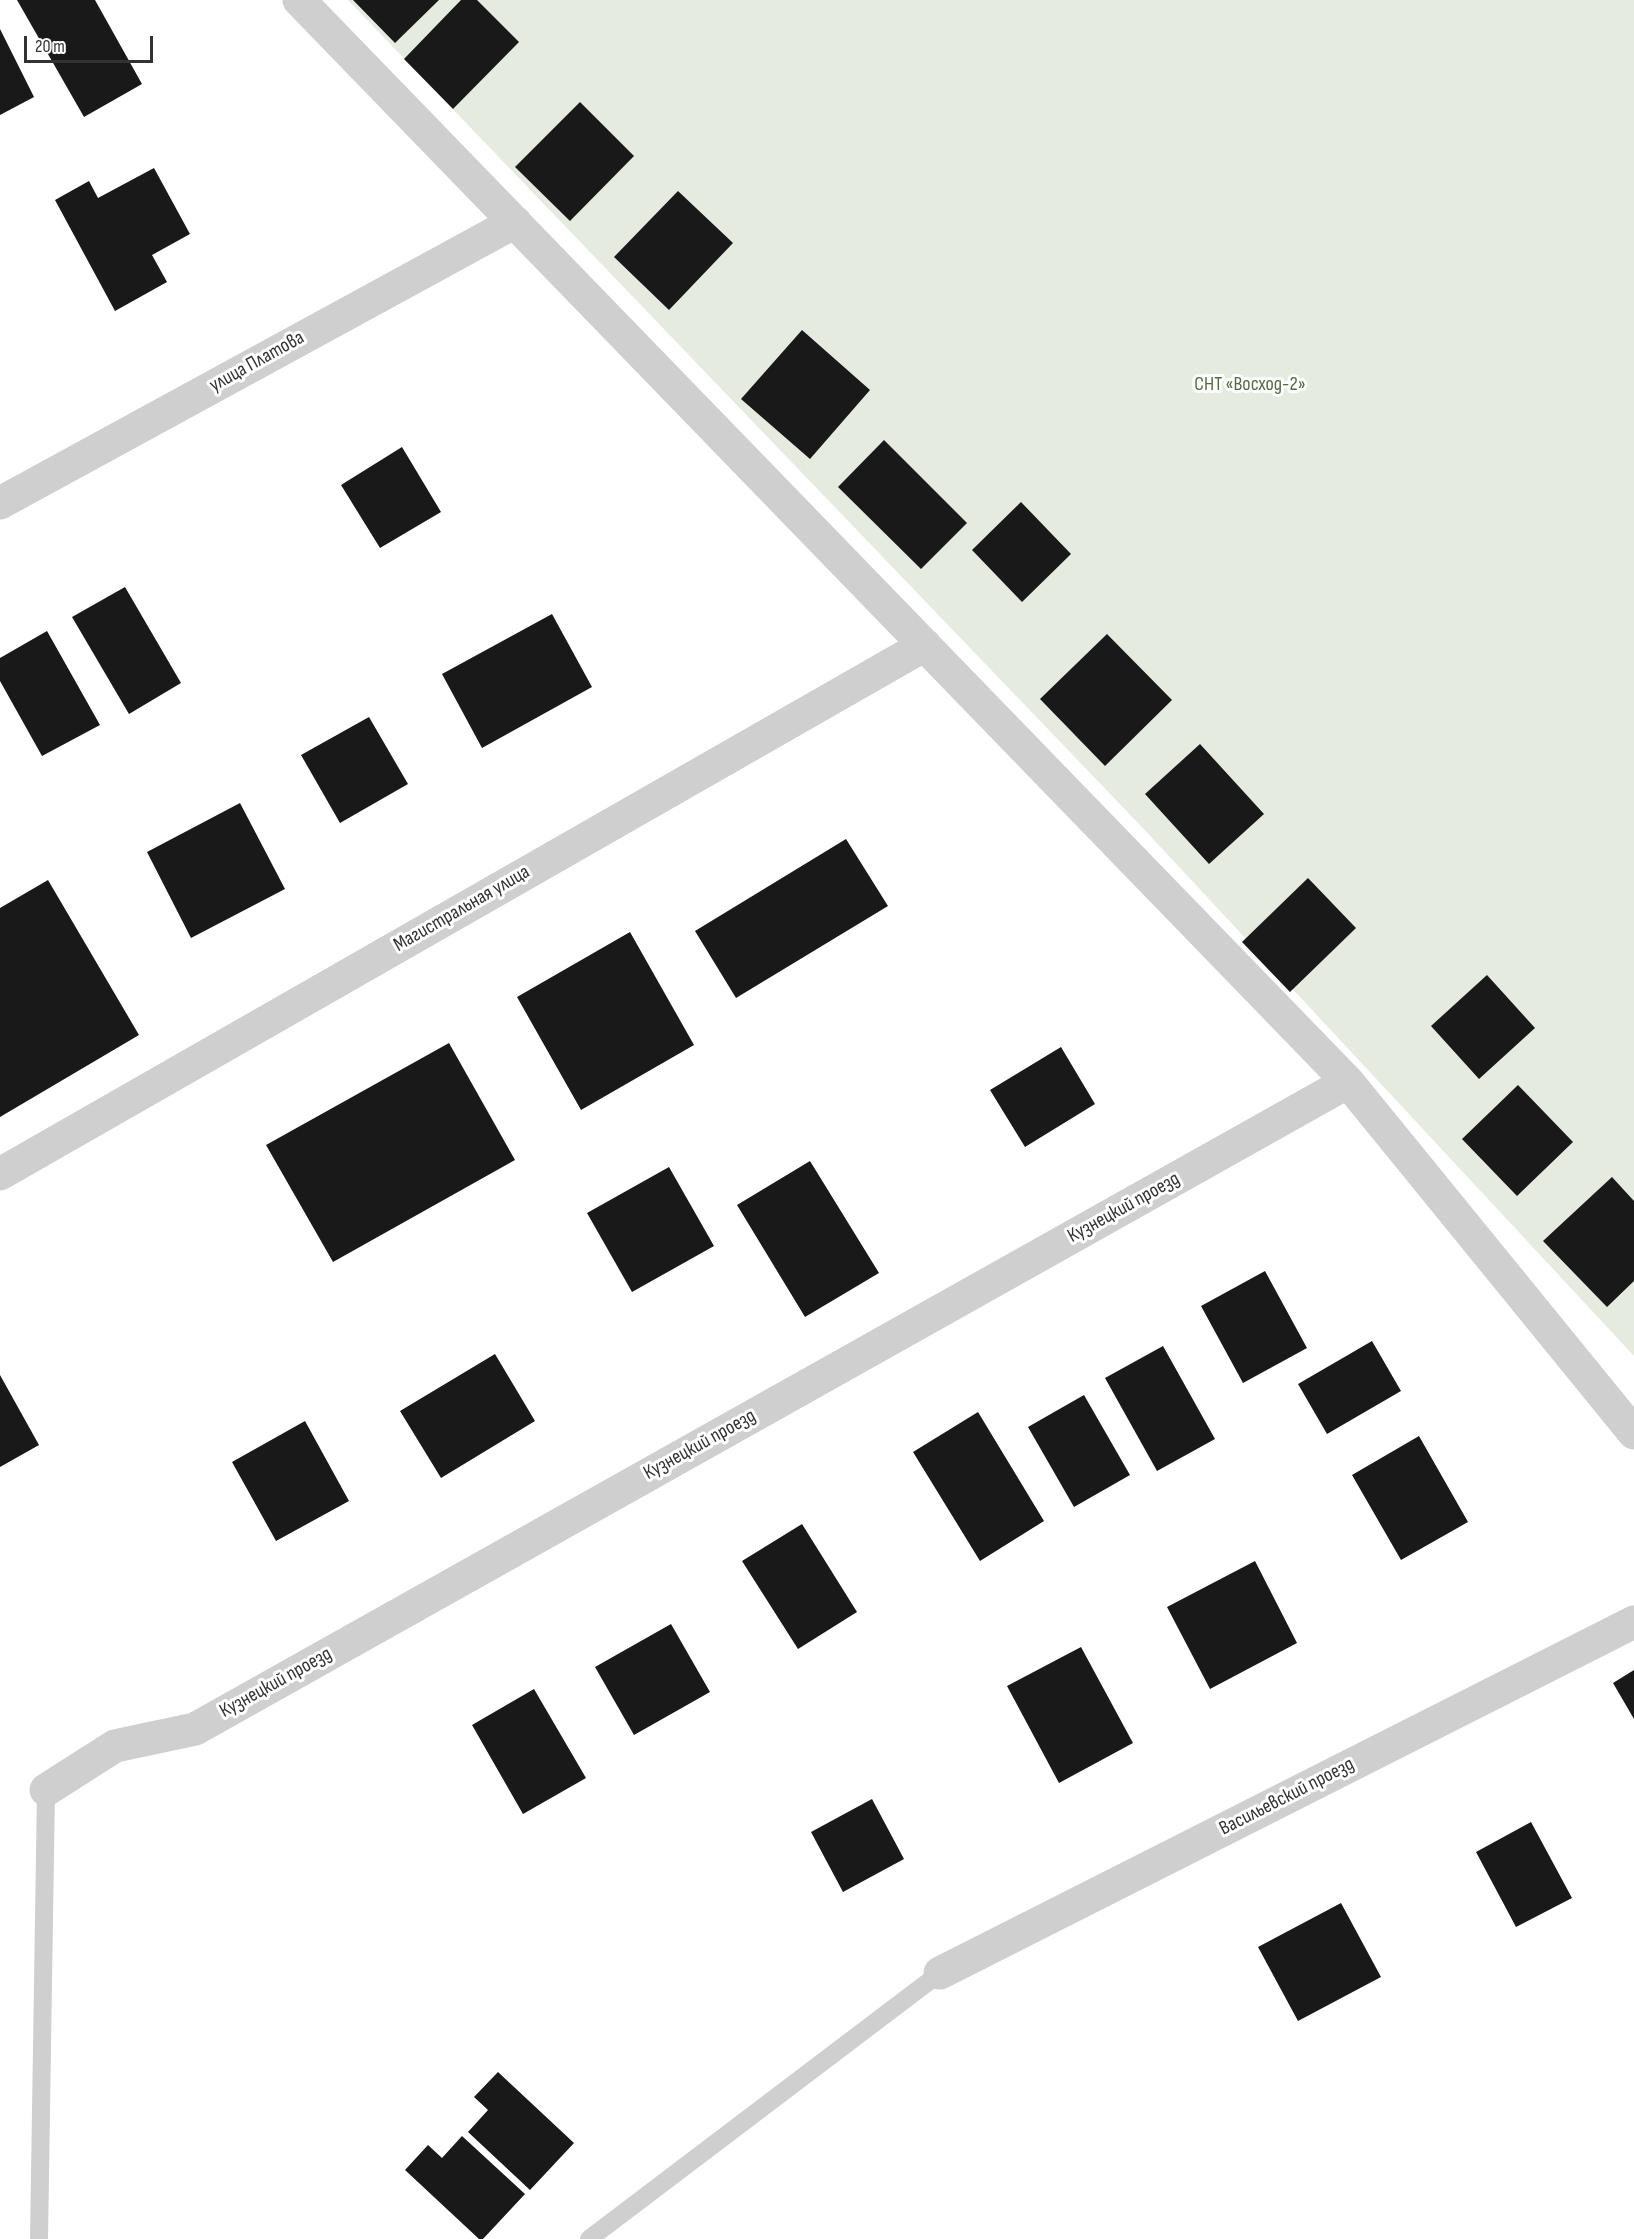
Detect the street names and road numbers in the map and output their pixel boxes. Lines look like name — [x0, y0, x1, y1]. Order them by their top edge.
street label: улица Платова — [205, 326, 309, 398]
street label: Магистральная улица — [390, 860, 534, 958]
street label: Кузнецкий проезд — [1064, 1167, 1184, 1249]
street label: Кузнецкий проезд — [640, 1404, 760, 1486]
street label: Кузнецкий проезд — [216, 1642, 336, 1724]
street label: Васильевский проезд — [1216, 1753, 1358, 1841]

